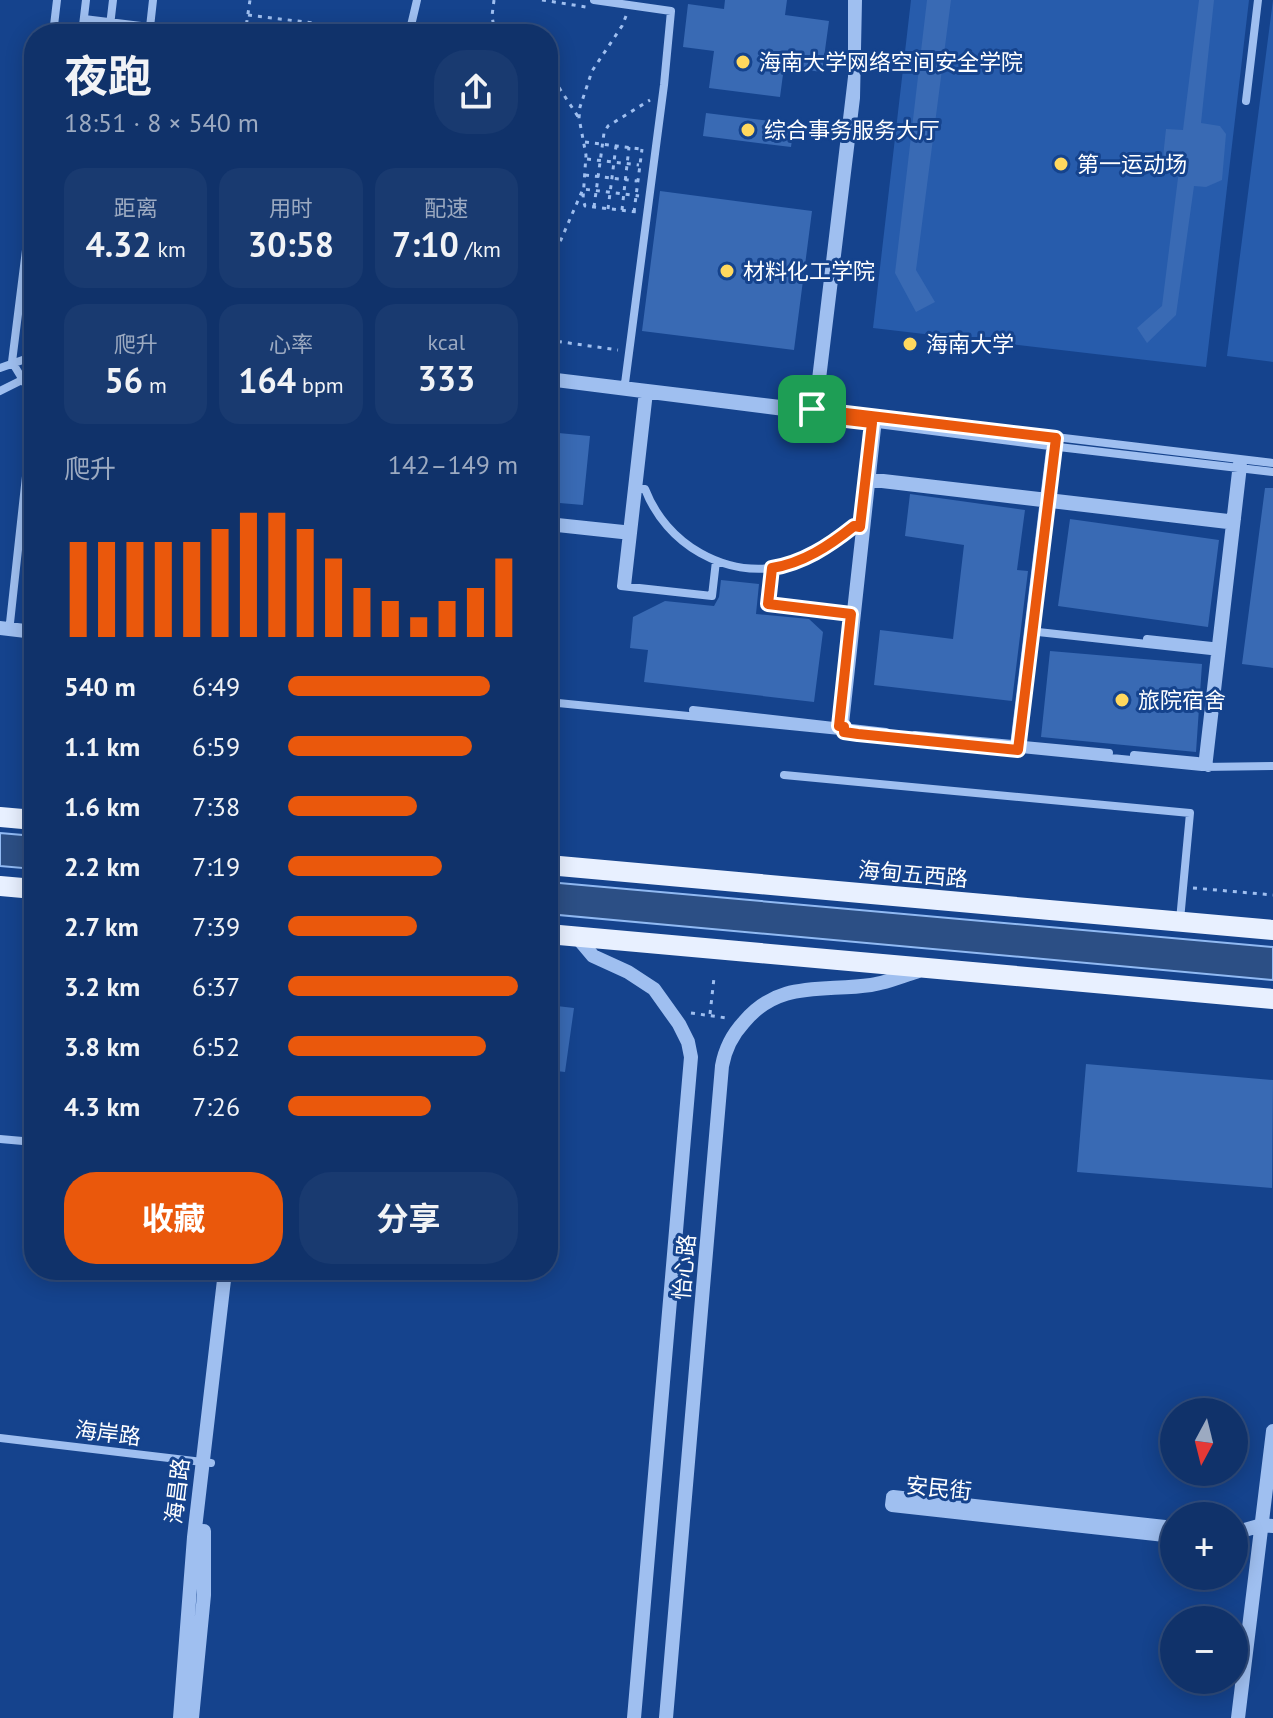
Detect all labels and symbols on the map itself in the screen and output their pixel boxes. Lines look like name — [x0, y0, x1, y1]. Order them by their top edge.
place label: 海南大学网络空间安全学院 — [759, 48, 1023, 76]
marker: 海南大学网络空间安全学院 — [734, 53, 752, 71]
place label: 综合事务服务大厅 — [764, 116, 940, 144]
marker: 综合事务服务大厅 — [739, 121, 757, 139]
place label: 第一运动场 — [1077, 150, 1187, 178]
marker: 第一运动场 — [1052, 155, 1070, 173]
place label: 材料化工学院 — [743, 257, 875, 285]
marker: 材料化工学院 — [718, 262, 736, 280]
place label: 海南大学 — [926, 330, 1014, 358]
marker: 海南大学 — [901, 335, 919, 353]
pin — [778, 375, 846, 443]
place label: 旅院宿舍 — [1138, 686, 1226, 714]
marker: 旅院宿舍 — [1113, 691, 1131, 709]
street label: 海甸五西路 — [857, 855, 969, 893]
street label: 怡心路 — [667, 1233, 701, 1301]
north arrow — [1160, 1398, 1248, 1486]
street label: 海岸路 — [74, 1415, 142, 1451]
street label: 海昌路 — [159, 1457, 195, 1525]
street label: 安民街 — [905, 1471, 973, 1505]

